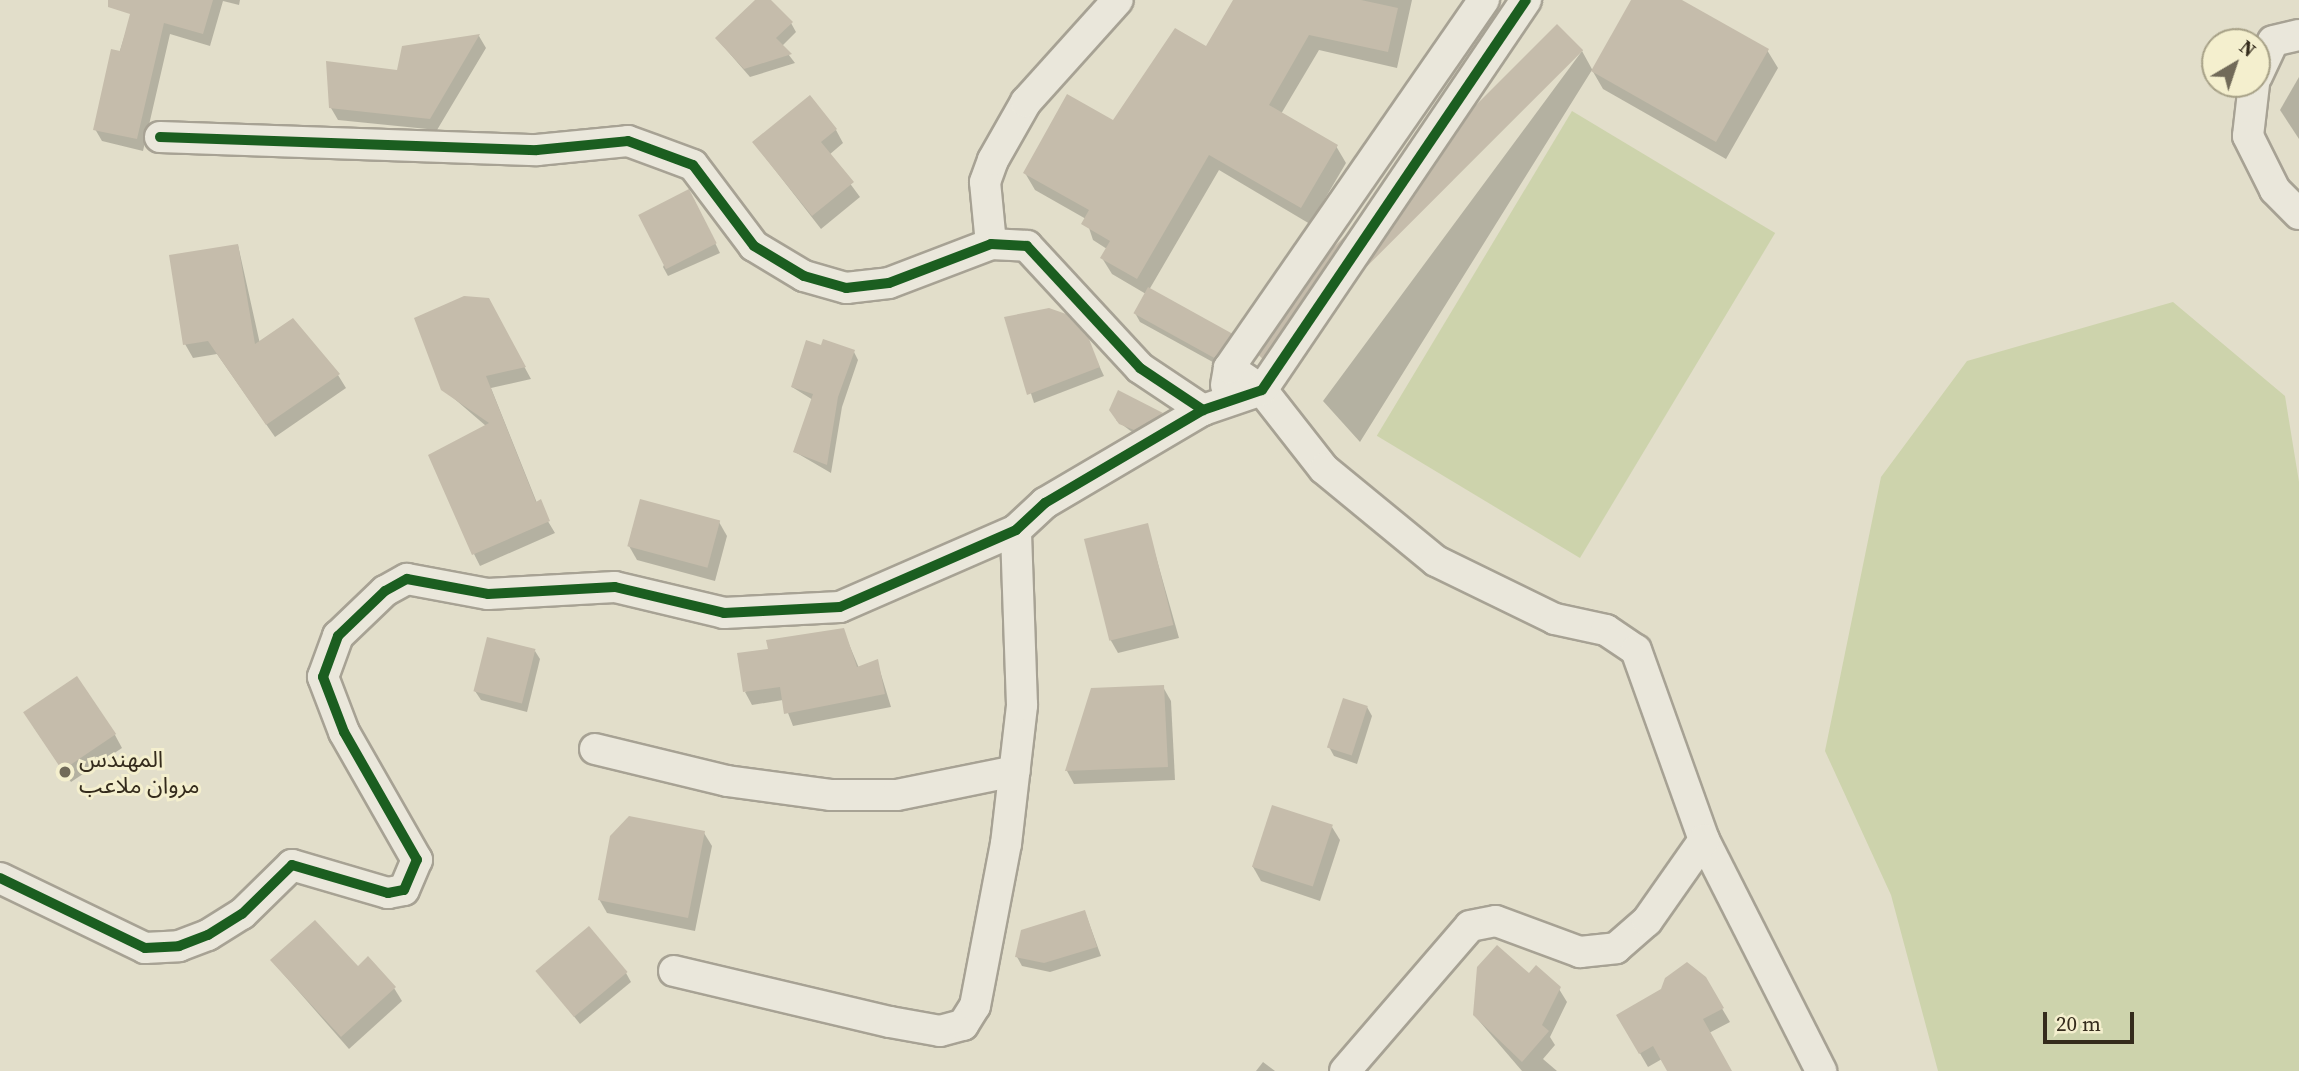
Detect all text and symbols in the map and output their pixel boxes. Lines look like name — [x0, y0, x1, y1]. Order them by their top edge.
north arrow — [2201, 28, 2271, 98]
text: N — [2234, 34, 2262, 63]
place label: المهندس مروان ملاعب — [79, 745, 200, 799]
marker: المهندس مروان ملاعب — [57, 764, 73, 780]
scale bar — [2047, 998, 2138, 1042]
text: 20 m — [2056, 1009, 2101, 1038]

